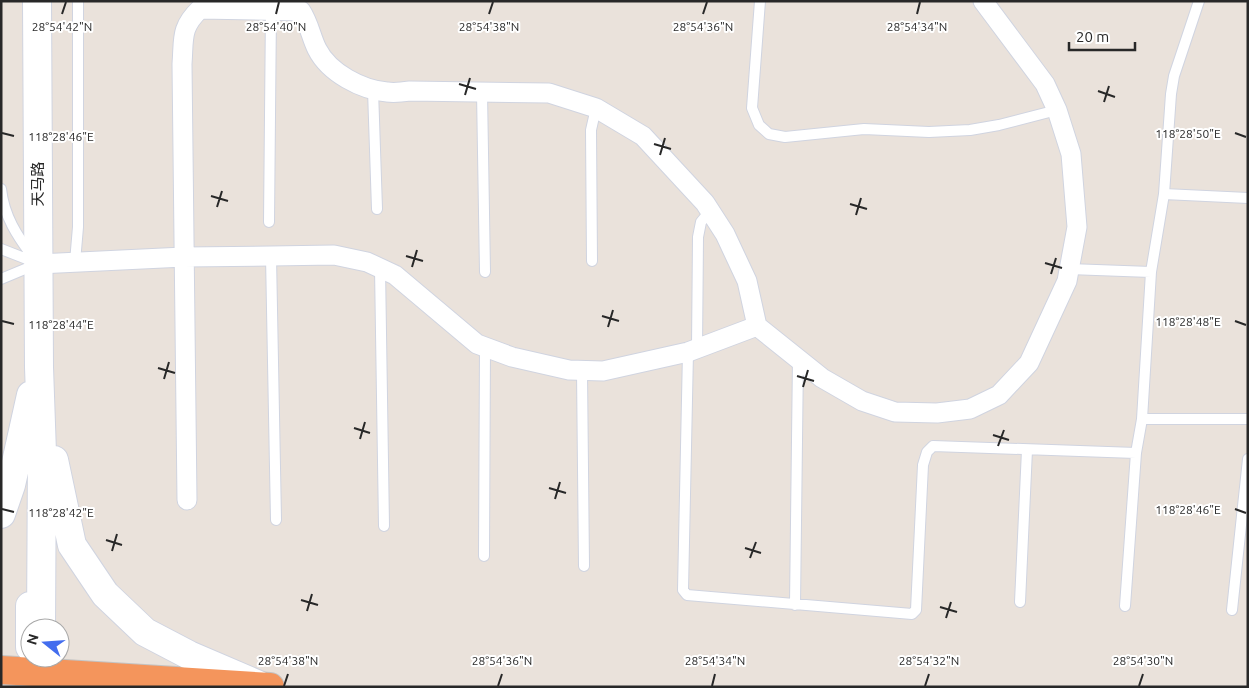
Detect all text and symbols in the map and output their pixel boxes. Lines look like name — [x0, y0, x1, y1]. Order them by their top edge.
text: 28°54'42"N — [32, 20, 92, 33]
text: 28°54'40"N — [246, 20, 306, 33]
text: 28°54'38"N — [459, 20, 519, 33]
text: 28°54'36"N — [673, 20, 733, 33]
text: 28°54'34"N — [887, 20, 947, 33]
scale bar — [1069, 20, 1135, 52]
text: 20 m — [1076, 28, 1109, 45]
text: 118°28'50"E — [1155, 127, 1221, 140]
text: 118°28'46"E — [28, 130, 94, 143]
street label: 天马路 — [29, 161, 46, 207]
text: 118°28'48"E — [1155, 315, 1221, 328]
text: 118°28'44"E — [28, 318, 94, 331]
text: 118°28'46"E — [1155, 503, 1221, 516]
text: 118°28'42"E — [28, 506, 94, 519]
north arrow — [20, 618, 70, 668]
text: N — [23, 632, 42, 647]
text: 28°54'38"N — [258, 654, 318, 667]
text: 28°54'36"N — [472, 654, 532, 667]
text: 28°54'34"N — [685, 654, 745, 667]
text: 28°54'32"N — [899, 654, 959, 667]
text: 28°54'30"N — [1113, 654, 1173, 667]

